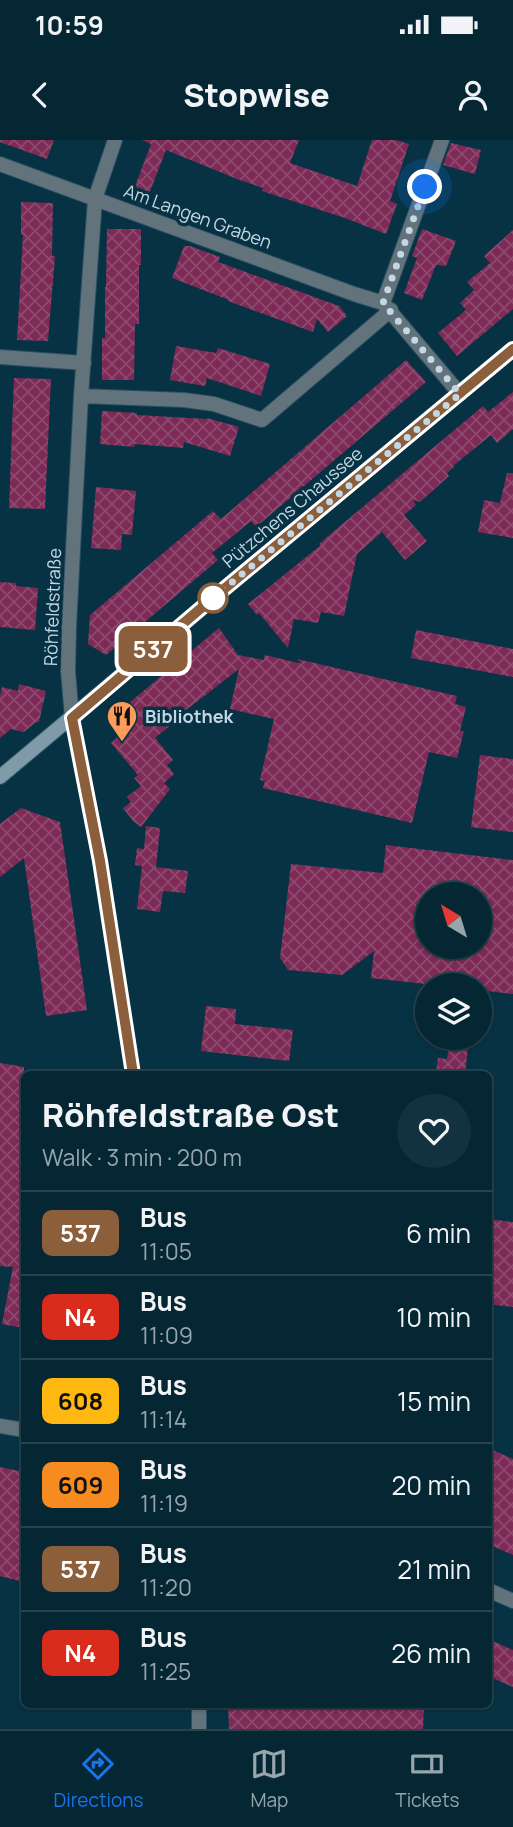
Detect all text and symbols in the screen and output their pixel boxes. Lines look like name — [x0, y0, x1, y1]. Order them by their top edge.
text: 10:59 — [35, 7, 104, 43]
text: Stopwise — [183, 73, 330, 117]
icon: back — [21, 76, 59, 114]
icon: person — [454, 76, 492, 114]
your location — [407, 169, 442, 204]
street label: Am Langen Graben — [121, 178, 275, 254]
street label: Pützchens Chaussee — [217, 441, 367, 573]
street label: Röhfeldstraße — [38, 548, 66, 666]
unlabelled marker — [198, 583, 228, 613]
line badge: 537 — [113, 626, 193, 672]
text: 537 — [133, 632, 173, 665]
restaurant icon: Bibliothek — [105, 699, 139, 743]
place label: Bibliothek — [145, 704, 235, 728]
north arrow — [415, 882, 492, 959]
map controls — [415, 882, 492, 1050]
button: layers — [415, 973, 492, 1050]
text: Röhfeldstraße Ost — [42, 1092, 339, 1137]
button: heart — [397, 1094, 471, 1168]
text: Walk · 3 min · 200 m — [42, 1141, 242, 1173]
text: Bus — [140, 1199, 187, 1235]
text: 6 min — [406, 1215, 471, 1251]
text: 537 — [60, 1216, 101, 1249]
text: 11:05 — [140, 1235, 192, 1267]
text: Bus — [140, 1283, 187, 1319]
text: 10 min — [396, 1299, 471, 1335]
text: N4 — [65, 1300, 96, 1333]
text: 11:09 — [140, 1319, 193, 1351]
text: Bus — [140, 1367, 187, 1403]
text: 15 min — [397, 1383, 471, 1419]
text: 608 — [58, 1384, 103, 1417]
text: 11:14 — [140, 1403, 187, 1435]
text: Bus — [140, 1451, 187, 1487]
text: 20 min — [392, 1467, 471, 1503]
text: 609 — [58, 1468, 103, 1501]
text: 11:19 — [140, 1487, 188, 1519]
text: Bus — [140, 1535, 187, 1571]
text: 21 min — [397, 1551, 471, 1587]
text: 537 — [60, 1552, 101, 1585]
text: 11:20 — [140, 1571, 192, 1603]
text: Bus — [140, 1619, 187, 1655]
text: 26 min — [391, 1635, 471, 1671]
text: N4 — [65, 1636, 96, 1669]
text: 11:25 — [140, 1655, 191, 1687]
tab: Directions — [53, 1745, 143, 1813]
tab: Map — [250, 1745, 288, 1813]
tab: Tickets — [395, 1745, 460, 1813]

